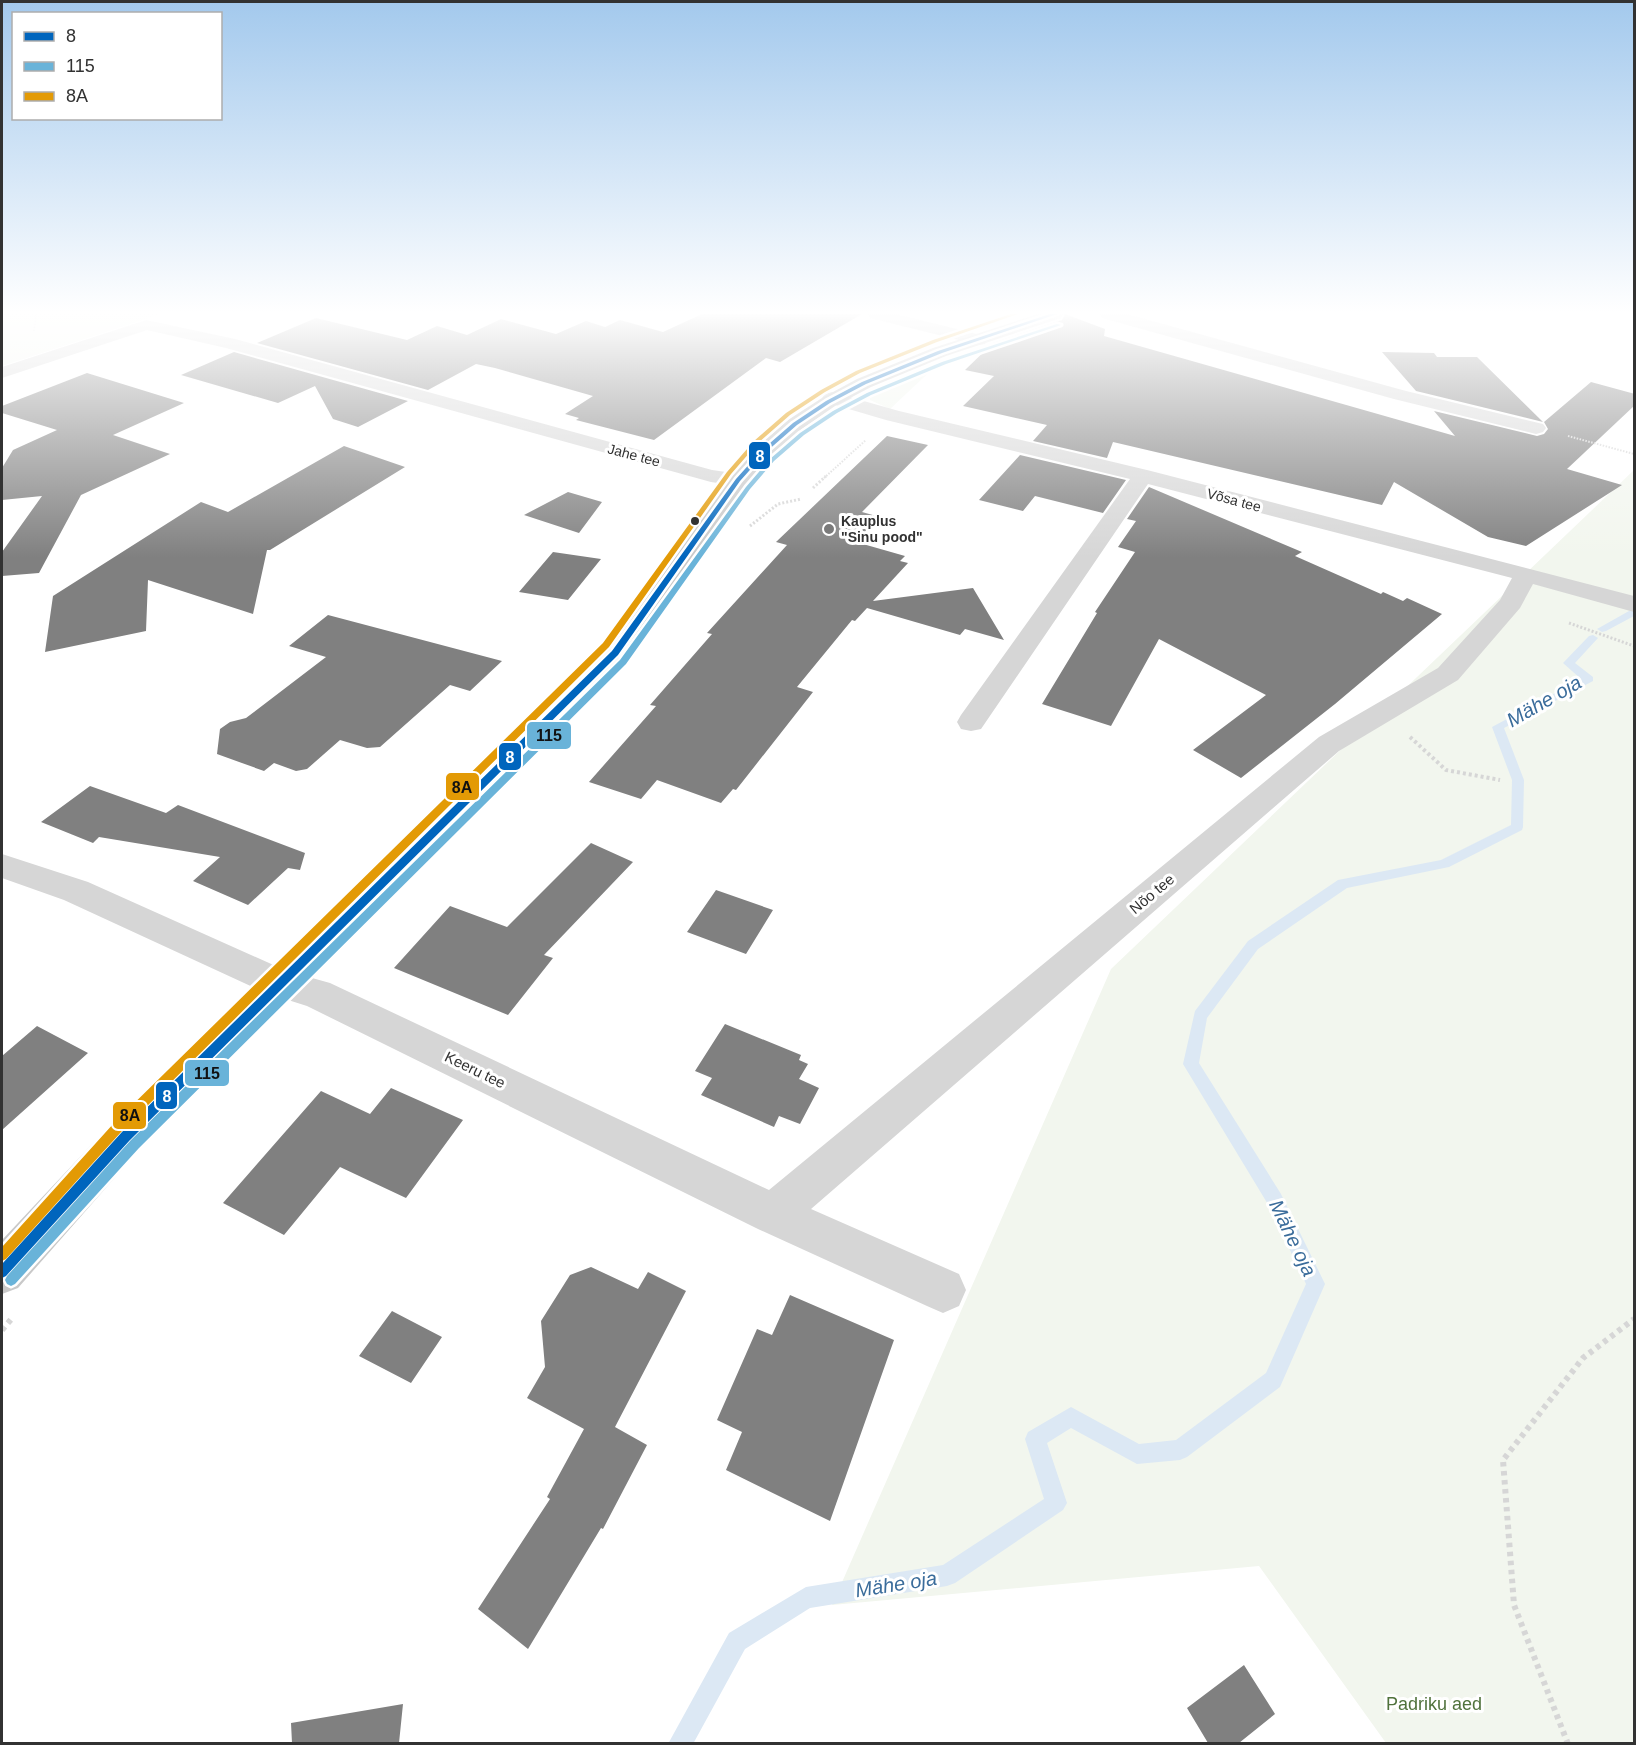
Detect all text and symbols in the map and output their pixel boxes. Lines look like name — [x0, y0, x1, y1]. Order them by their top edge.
legend — [12, 12, 222, 120]
text: 8 — [66, 26, 76, 46]
text: 115 — [66, 56, 95, 76]
text: 8A — [66, 86, 88, 106]
street label: Jahe tee — [606, 440, 662, 470]
line badge: 8 — [748, 441, 771, 470]
text: 8 — [756, 448, 765, 465]
street label: Võsa tee — [1205, 485, 1263, 515]
place label: Kauplus "Sinu pood" — [841, 513, 923, 545]
unlabelled marker — [689, 515, 701, 527]
marker: Kauplus "Sinu pood" — [822, 522, 836, 536]
water label: Mähe oja — [1503, 671, 1585, 731]
line badge: 115 — [526, 721, 572, 750]
text: 115 — [536, 727, 562, 744]
line badge: 8 — [498, 742, 522, 771]
text: 8 — [506, 749, 515, 766]
line badge: 8A — [445, 772, 480, 801]
text: 8A — [452, 779, 473, 796]
street label: Nõo tee — [1126, 870, 1177, 917]
street label: Keeru tee — [442, 1048, 508, 1091]
line badge: 115 — [184, 1059, 230, 1087]
text: 115 — [194, 1065, 220, 1082]
line badge: 8 — [155, 1081, 178, 1110]
text: 8 — [163, 1088, 172, 1105]
line badge: 8A — [112, 1101, 147, 1130]
text: 8A — [120, 1107, 141, 1124]
water label: Mähe oja — [1265, 1196, 1321, 1280]
water label: Mähe oja — [854, 1567, 938, 1601]
park label: Padriku aed — [1386, 1694, 1482, 1714]

